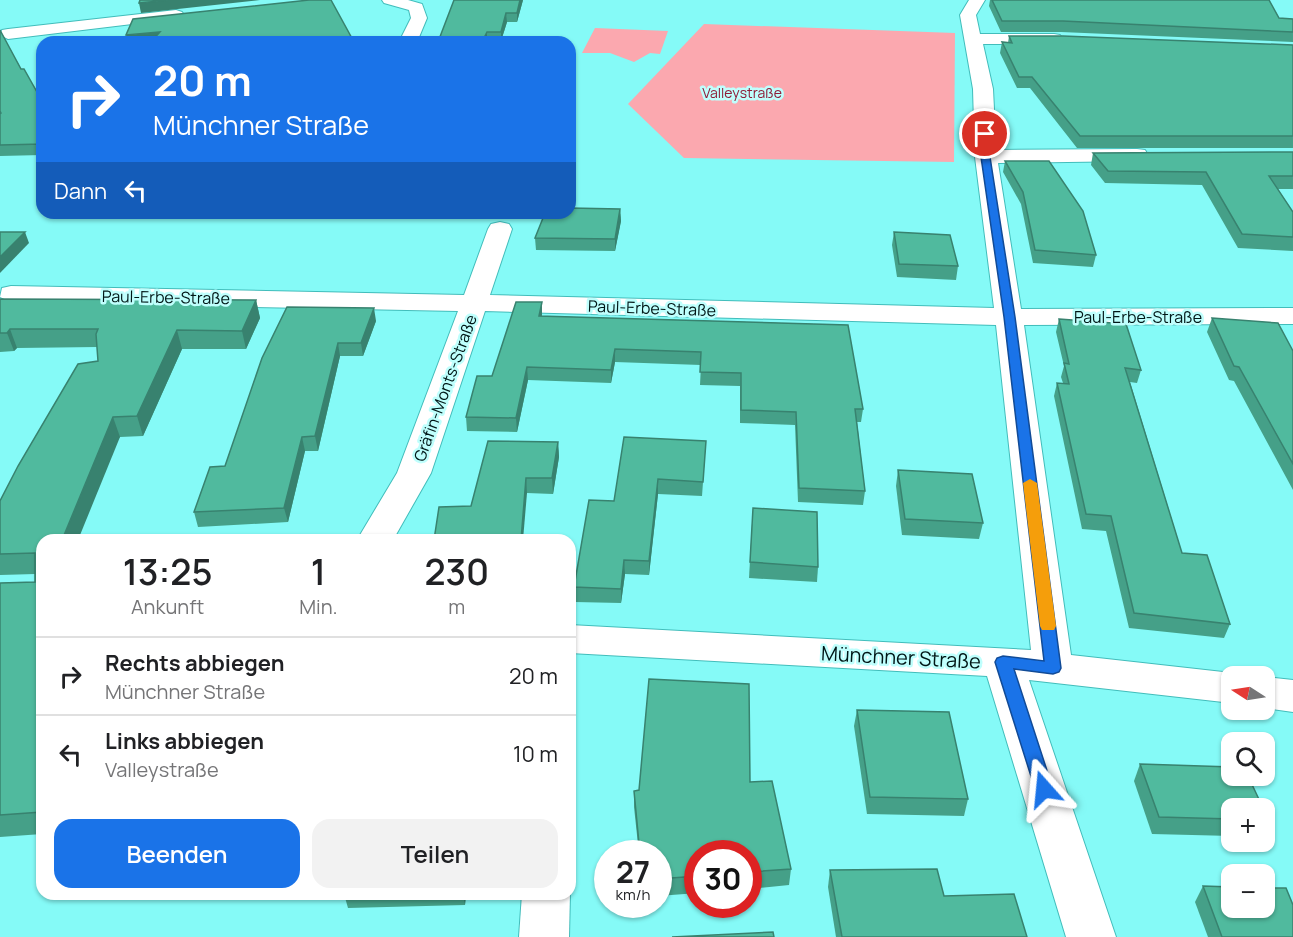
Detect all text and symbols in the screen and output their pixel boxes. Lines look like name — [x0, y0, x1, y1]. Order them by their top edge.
text: 20 m — [153, 51, 252, 109]
icon: right — [54, 60, 132, 138]
park label: Valleystraße — [702, 83, 782, 102]
text: Münchner Straße — [153, 106, 369, 143]
pin — [959, 108, 1010, 159]
icon: arrive — [968, 117, 1001, 150]
icon: left — [119, 174, 152, 207]
text: Dann — [54, 176, 107, 206]
street label: Paul-Erbe-Straße — [102, 285, 230, 309]
street label: Paul-Erbe-Straße — [588, 295, 716, 321]
street label: Paul-Erbe-Straße — [1074, 306, 1202, 328]
street label: Gräfin-Monts-Straße — [408, 311, 482, 465]
text: 13:25 — [123, 547, 212, 596]
text: 1 — [311, 547, 326, 596]
text: 230 — [424, 547, 489, 596]
text: Ankunft — [131, 593, 204, 620]
text: Min. — [299, 593, 338, 620]
text: m — [448, 593, 465, 620]
street label: Münchner Straße — [820, 639, 982, 675]
text: Rechts abbiegen — [105, 648, 284, 678]
icon: right — [54, 660, 87, 693]
text: 20 m — [509, 661, 558, 691]
north arrow — [1221, 666, 1275, 720]
map controls — [1221, 666, 1275, 918]
text: Münchner Straße — [105, 678, 265, 705]
text: Links abbiegen — [105, 726, 264, 756]
button: search — [1221, 732, 1275, 786]
icon: left — [54, 738, 87, 771]
text: 10 m — [513, 739, 558, 769]
text: Valleystraße — [105, 756, 219, 783]
position arrow — [1012, 757, 1076, 821]
button: + — [1221, 798, 1275, 852]
button: Beenden — [54, 819, 300, 888]
button: Teilen — [312, 819, 558, 888]
speed limit sign: 30 — [684, 840, 762, 918]
text: 27 — [616, 851, 650, 892]
button: − — [1221, 864, 1275, 918]
text: km/h — [616, 884, 650, 905]

